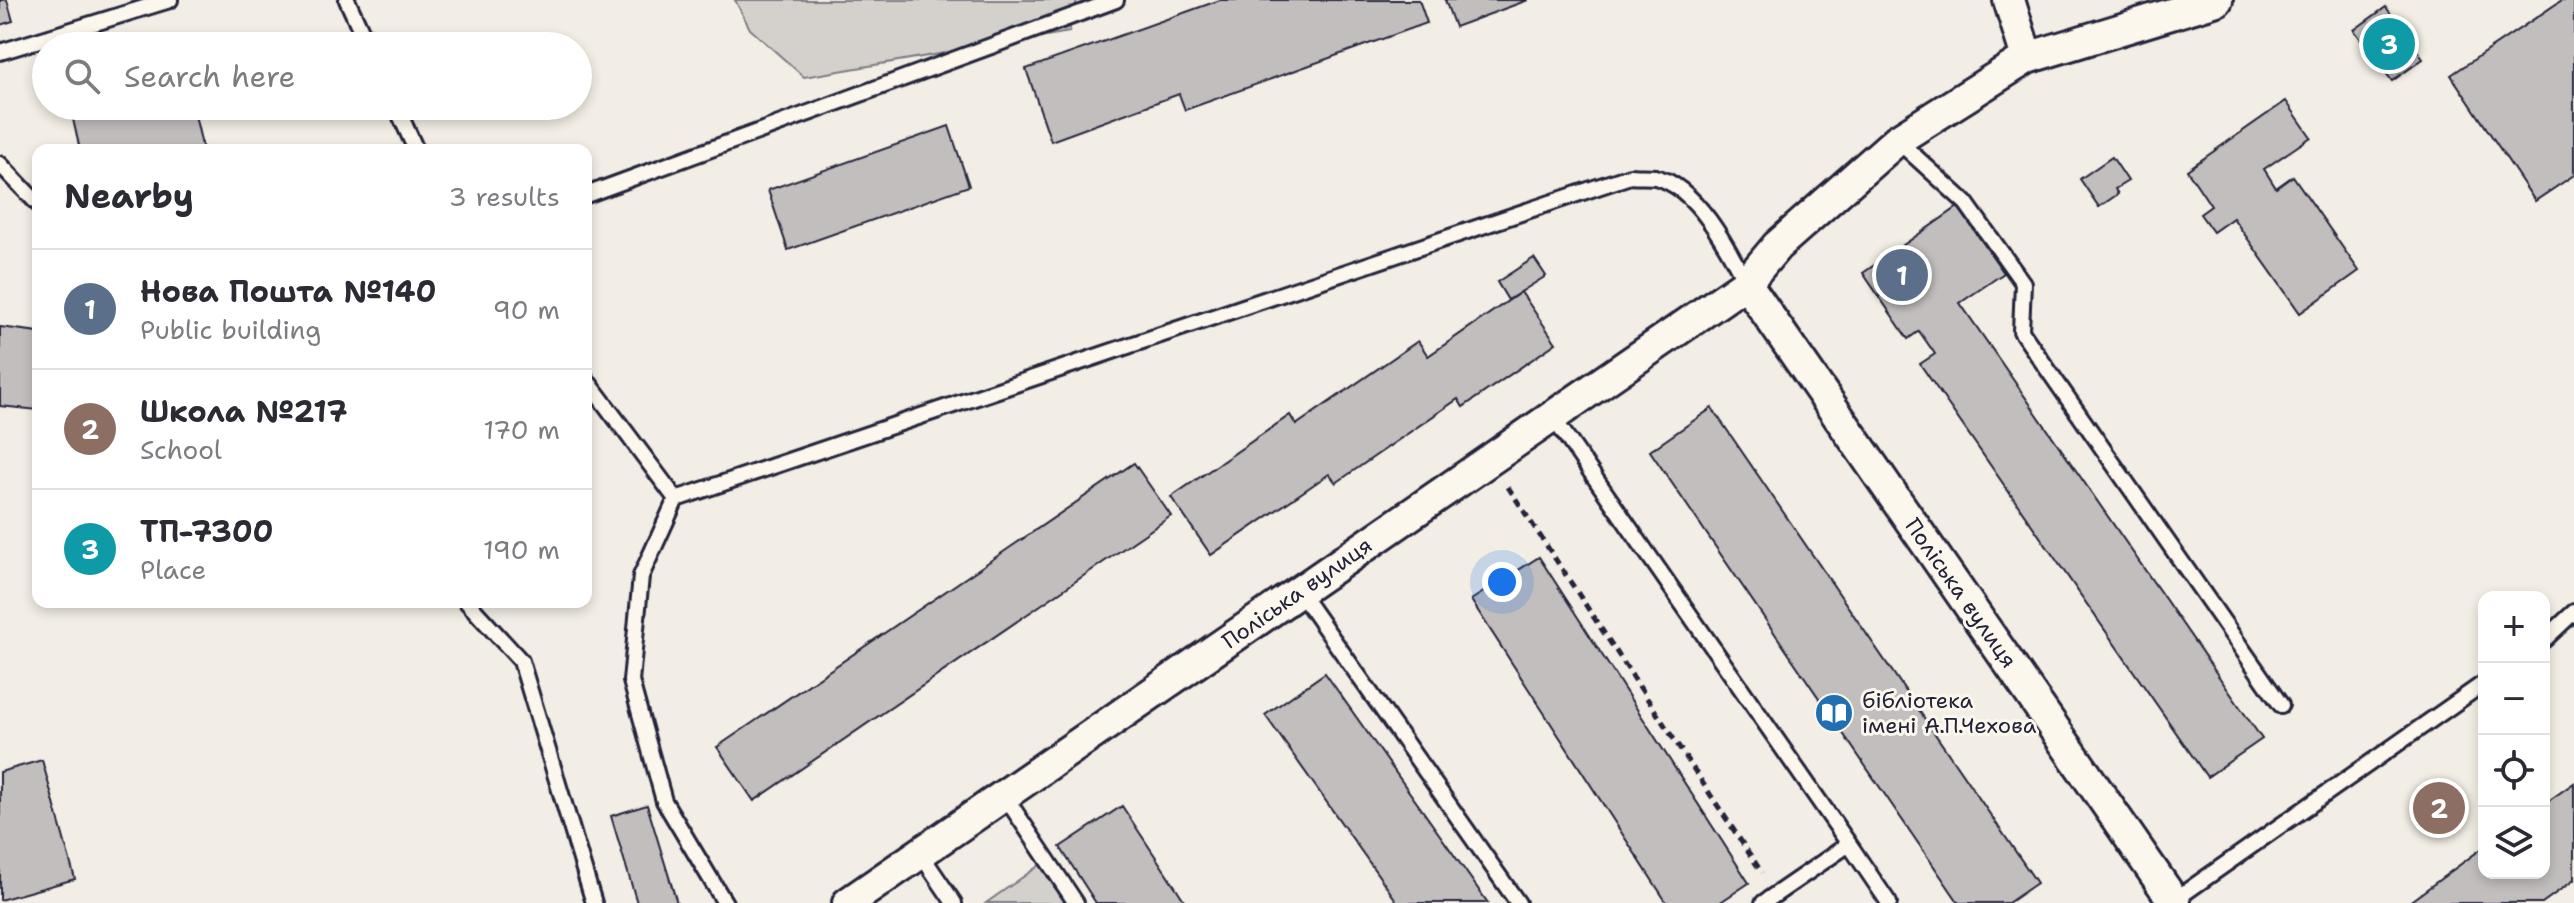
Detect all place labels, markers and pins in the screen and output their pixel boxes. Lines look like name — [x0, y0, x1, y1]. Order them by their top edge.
pin: 3 — [2363, 14, 2415, 74]
pin: 1 — [1876, 245, 1928, 305]
place label: бібліотека імені А.П.Чехова — [1862, 686, 2037, 740]
library icon: бібліотека імені А.П.Чехова — [1813, 692, 1855, 734]
pin: 2 — [2413, 778, 2465, 838]

